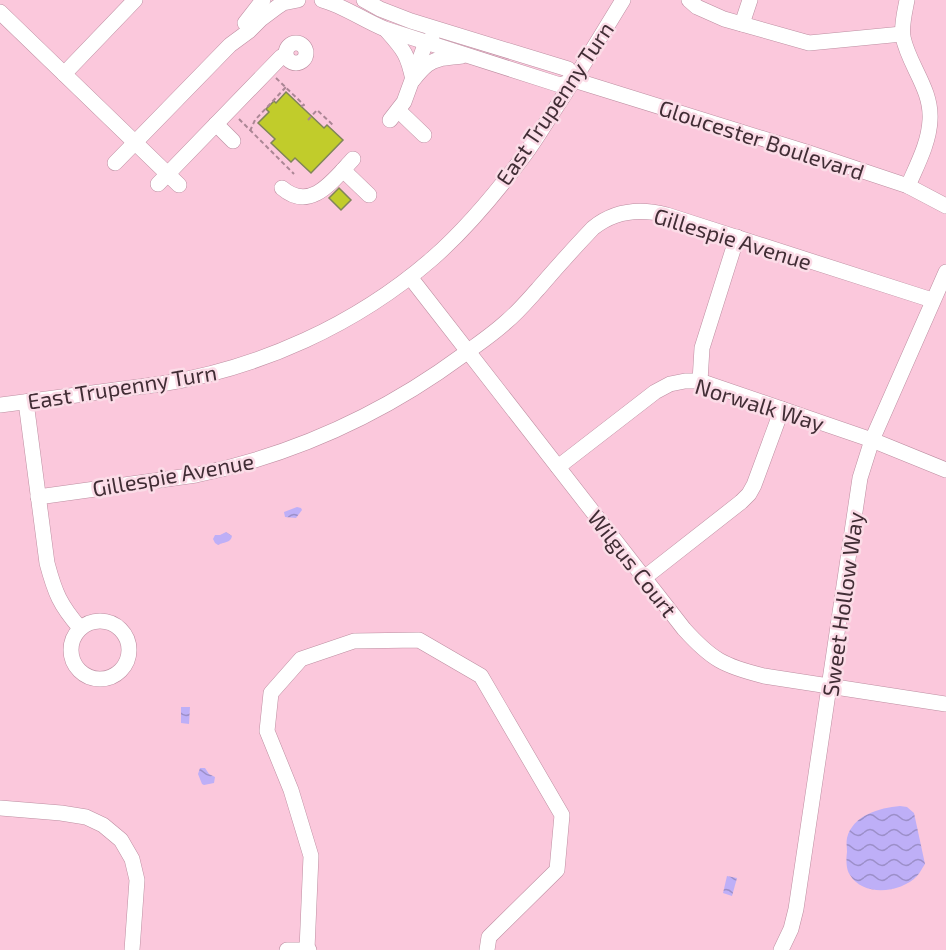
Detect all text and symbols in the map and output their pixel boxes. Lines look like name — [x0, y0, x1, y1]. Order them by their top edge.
street label: East Trupenny Turn — [490, 17, 618, 189]
street label: Gloucester Boulevard — [656, 94, 868, 184]
street label: Gillespie Avenue — [651, 202, 815, 274]
street label: East Trupenny Turn — [26, 358, 218, 414]
street label: Norwalk Way — [692, 372, 828, 436]
street label: Gillespie Avenue — [90, 447, 256, 501]
street label: Wilgus Court — [583, 504, 683, 622]
street label: Sweet Hollow Way — [816, 509, 868, 698]

